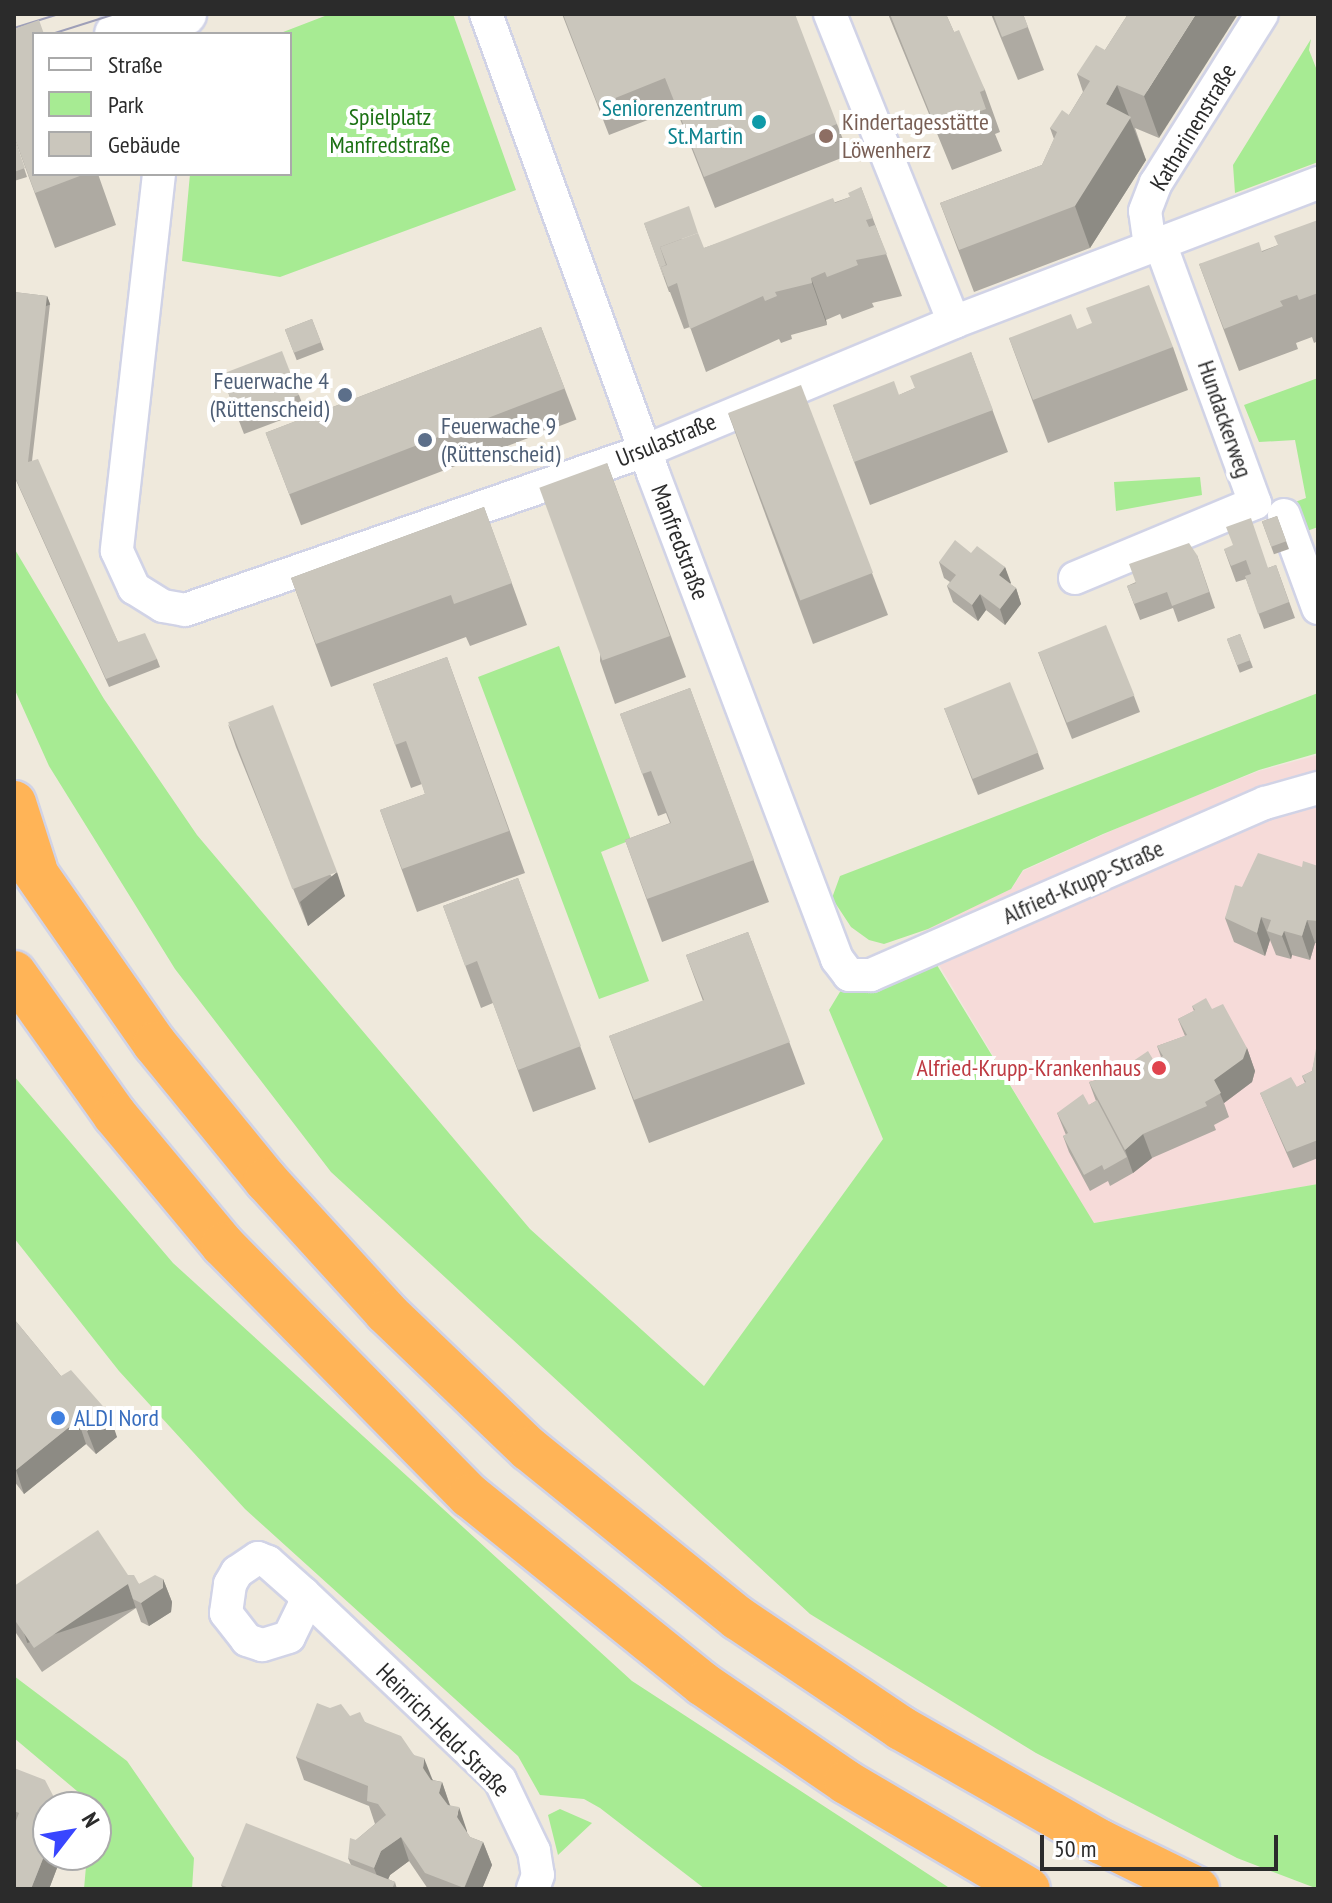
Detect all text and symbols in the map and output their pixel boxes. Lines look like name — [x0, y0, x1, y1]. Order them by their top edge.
legend — [32, 32, 292, 176]
text: Straße — [108, 49, 163, 80]
street label: Katharinenstraße — [1144, 58, 1242, 196]
text: Park — [108, 89, 144, 120]
place label: Seniorenzentrum St.Martin — [602, 94, 743, 150]
park label: Spielplatz Manfredstraße — [330, 103, 450, 159]
place label: Kindertagesstätte Löwenherz — [842, 108, 989, 164]
marker: Seniorenzentrum St.Martin — [750, 113, 768, 131]
marker: Kindertagesstätte Löwenherz — [817, 127, 835, 145]
text: Gebäude — [108, 129, 180, 160]
street label: Hundackerweg — [1192, 357, 1258, 481]
place label: Feuerwache 4 (Rüttenscheid) — [210, 367, 329, 423]
marker: Feuerwache 4 (Rüttenscheid) — [336, 386, 354, 404]
street label: Ursulastraße — [612, 407, 720, 473]
place label: Feuerwache 9 (Rüttenscheid) — [441, 412, 560, 468]
marker: Feuerwache 9 (Rüttenscheid) — [416, 431, 434, 449]
street label: Manfredstraße — [645, 480, 715, 604]
street label: Alfried-Krupp-Straße — [998, 834, 1168, 930]
place label: Alfried-Krupp-Krankenhaus — [916, 1054, 1141, 1082]
marker: Alfried-Krupp-Krankenhaus — [1148, 1057, 1170, 1079]
place label: ALDI Nord — [74, 1404, 159, 1432]
marker: ALDI Nord — [49, 1409, 67, 1427]
street label: Heinrich-Held-Straße — [370, 1657, 516, 1803]
north arrow — [32, 1791, 112, 1871]
text: N — [76, 1807, 106, 1832]
scale bar — [1044, 1819, 1282, 1869]
text: 50 m — [1054, 1833, 1096, 1864]

